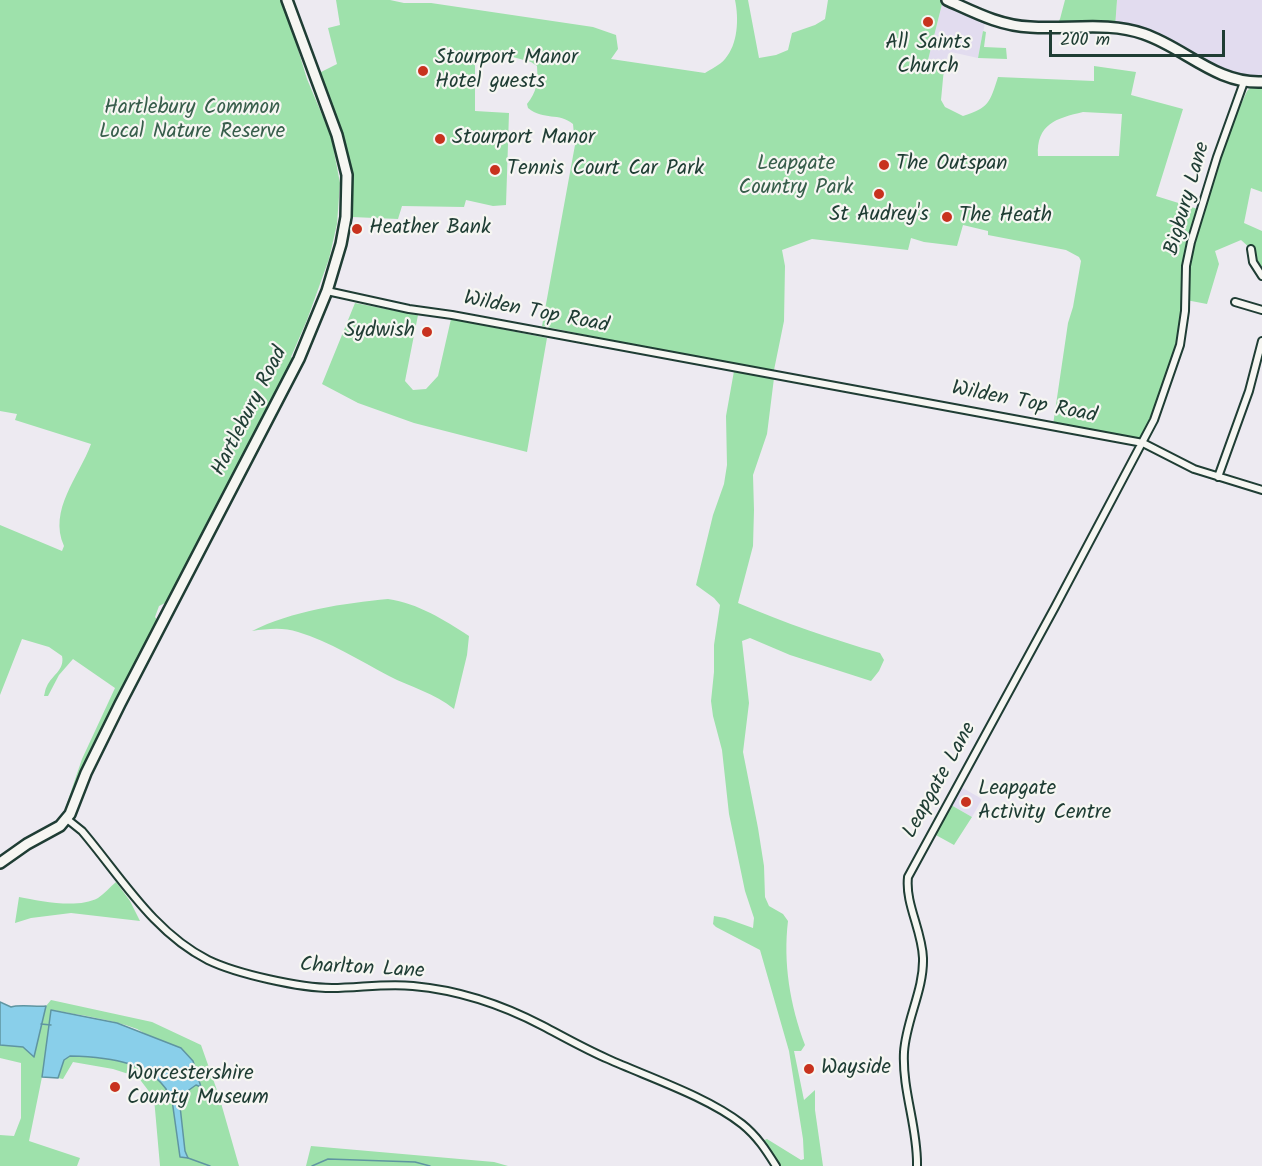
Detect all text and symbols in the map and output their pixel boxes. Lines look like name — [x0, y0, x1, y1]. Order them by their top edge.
marker: All Saints Church — [921, 15, 935, 29]
scale bar — [1052, 18, 1228, 56]
text: 200 m — [1060, 26, 1110, 55]
place label: All Saints Church — [885, 31, 971, 81]
place label: Stourport Manor Hotel guests — [435, 46, 578, 96]
marker: Stourport Manor Hotel guests — [416, 64, 430, 78]
park label: Hartlebury Common Local Nature Reserve — [99, 96, 285, 146]
place label: Stourport Manor — [452, 126, 595, 152]
marker: Stourport Manor — [433, 132, 447, 146]
street label: Bigbury Lane — [1161, 139, 1217, 259]
park label: Leapgate Country Park — [739, 152, 853, 202]
place label: The Outspan — [896, 152, 1007, 178]
place label: Tennis Court Car Park — [507, 157, 704, 183]
marker: The Outspan — [877, 158, 891, 172]
marker: Tennis Court Car Park — [488, 163, 502, 177]
marker: St Audrey's — [872, 187, 886, 201]
place label: St Audrey's — [829, 203, 929, 229]
place label: The Heath — [959, 204, 1052, 230]
marker: The Heath — [940, 210, 954, 224]
place label: Heather Bank — [369, 216, 491, 242]
marker: Heather Bank — [350, 222, 364, 236]
street label: Wilden Top Road — [461, 288, 611, 340]
place label: Sydwish — [344, 319, 415, 345]
marker: Sydwish — [420, 325, 434, 339]
street label: Hartlebury Road — [208, 343, 294, 481]
street label: Wilden Top Road — [949, 378, 1099, 430]
street label: Leapgate Lane — [899, 719, 983, 843]
place label: Leapgate Activity Centre — [978, 777, 1111, 827]
marker: Leapgate Activity Centre — [959, 795, 973, 809]
street label: Charlton Lane — [299, 954, 425, 986]
place label: Wayside — [821, 1056, 891, 1082]
place label: Worcestershire County Museum — [127, 1062, 269, 1112]
marker: Wayside — [802, 1062, 816, 1076]
marker: Worcestershire County Museum — [108, 1080, 122, 1094]

